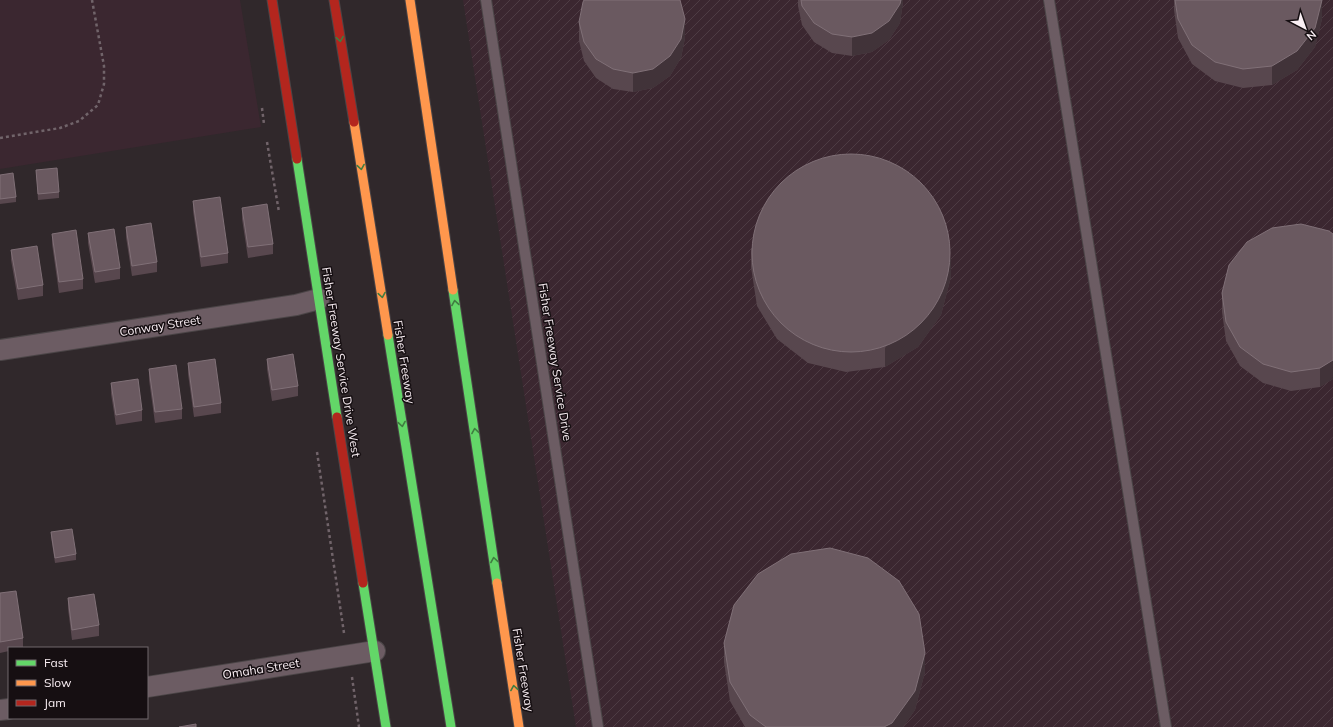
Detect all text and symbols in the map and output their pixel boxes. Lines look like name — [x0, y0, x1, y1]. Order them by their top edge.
north arrow — [1285, 8, 1325, 48]
text: N — [1304, 28, 1319, 44]
one-way arrow — [335, 35, 344, 42]
one-way arrow — [356, 164, 365, 170]
street label: Fisher Freeway Service Drive West — [319, 266, 364, 458]
street label: Fisher Freeway Service Drive — [536, 282, 575, 442]
one-way arrow — [377, 292, 386, 298]
one-way arrow — [451, 300, 460, 306]
street label: Conway Street — [118, 312, 201, 339]
street label: Fisher Freeway — [390, 319, 419, 405]
one-way arrow — [397, 420, 406, 427]
one-way arrow — [471, 428, 480, 434]
one-way arrow — [490, 557, 499, 563]
street label: Fisher Freeway — [509, 627, 538, 713]
legend — [8, 647, 148, 719]
text: Fast — [44, 655, 68, 670]
street label: Omaha Street — [221, 655, 300, 682]
text: Slow — [44, 675, 72, 690]
one-way arrow — [510, 685, 518, 692]
text: Jam — [44, 695, 66, 710]

